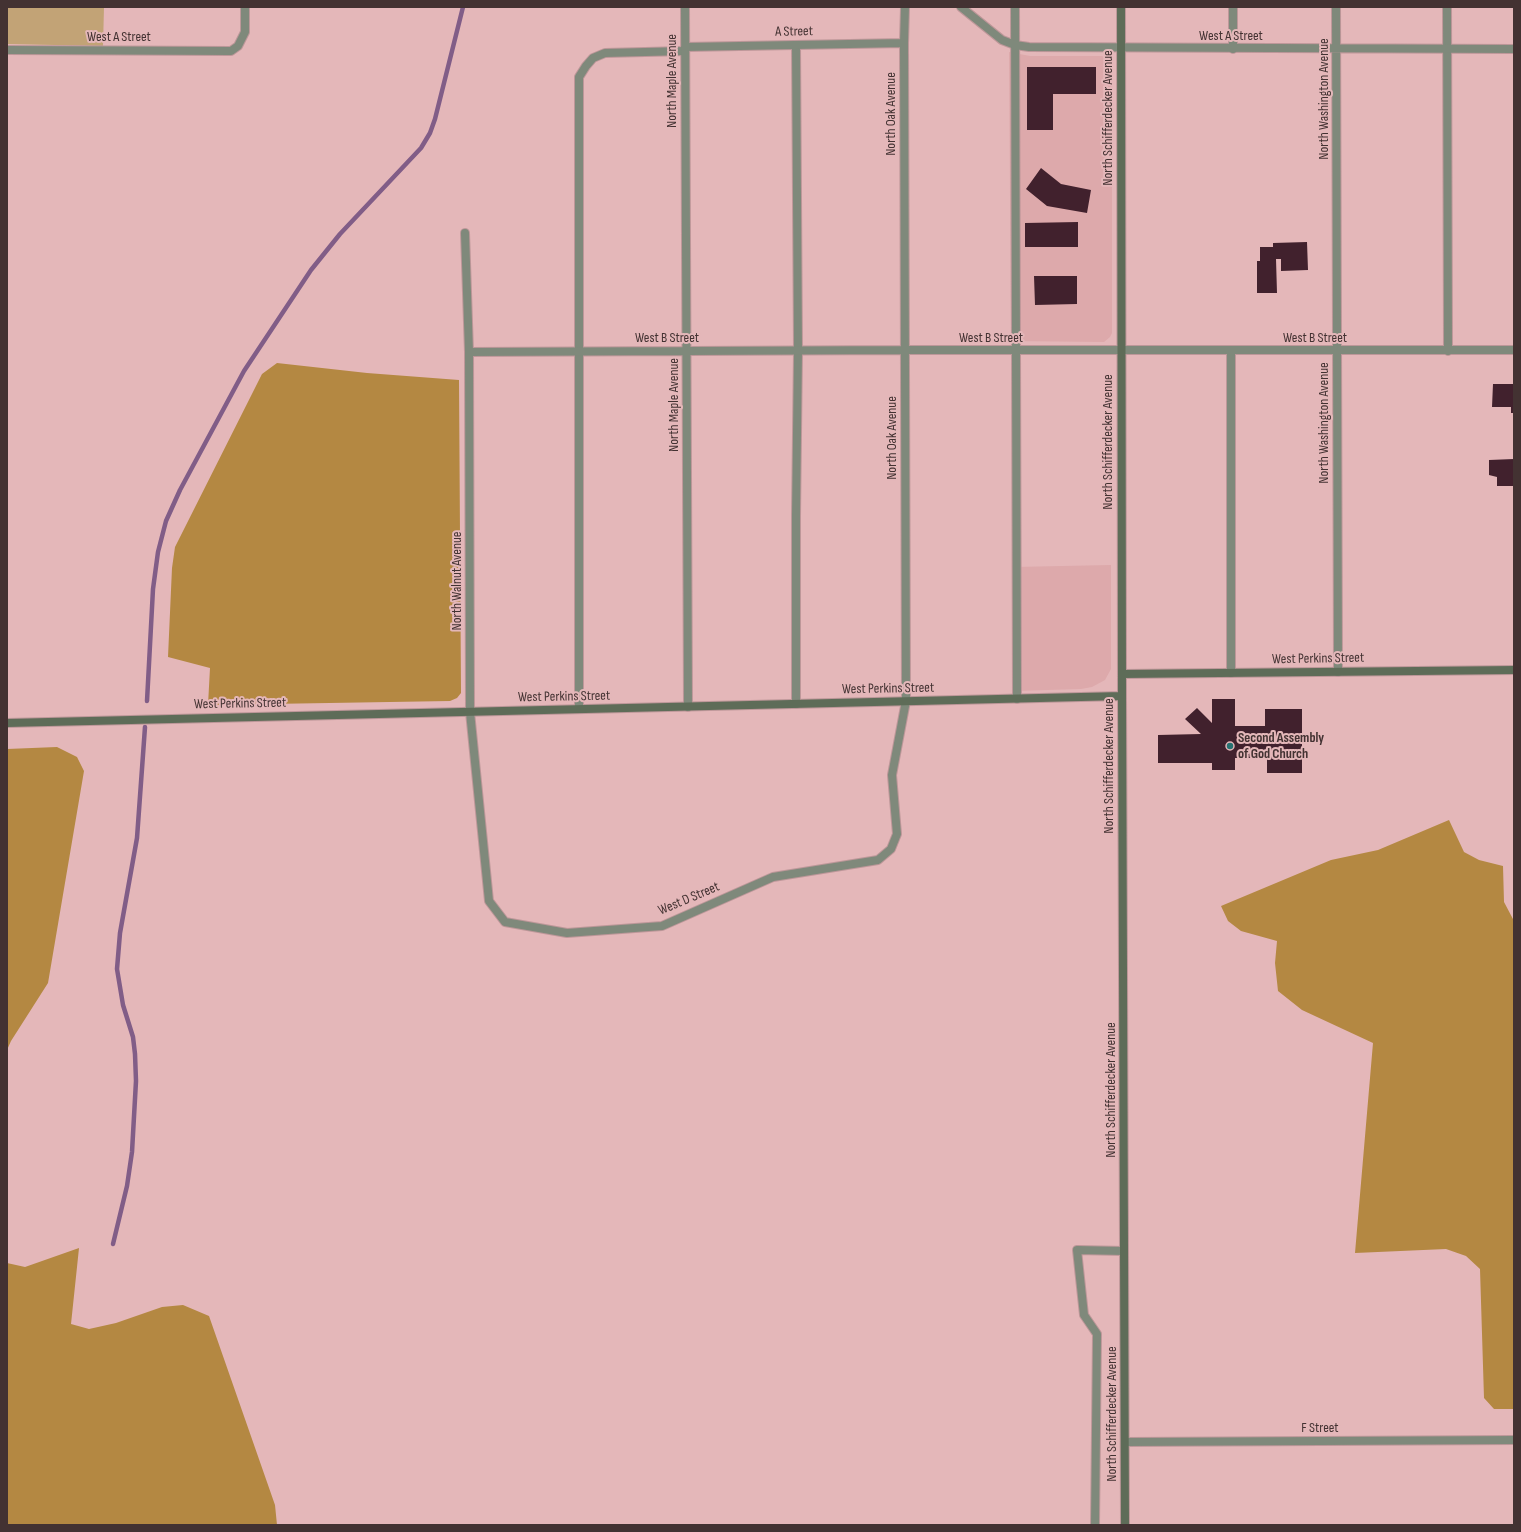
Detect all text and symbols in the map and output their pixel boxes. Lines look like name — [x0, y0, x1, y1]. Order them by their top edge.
street label: A Street — [775, 23, 813, 41]
street label: West A Street — [1199, 28, 1263, 44]
street label: West A Street — [87, 29, 151, 45]
street label: North Maple Avenue — [664, 34, 680, 128]
street label: North Washington Avenue — [1316, 38, 1332, 160]
street label: North Schifferdecker Avenue — [1100, 50, 1116, 186]
street label: North Oak Avenue — [883, 72, 899, 156]
street label: West B Street — [635, 330, 699, 346]
street label: West B Street — [959, 330, 1023, 346]
street label: West B Street — [1283, 330, 1347, 346]
street label: North Maple Avenue — [666, 358, 682, 452]
street label: North Washington Avenue — [1316, 362, 1332, 484]
street label: North Schifferdecker Avenue — [1100, 374, 1116, 510]
street label: North Oak Avenue — [884, 396, 900, 480]
street label: North Walnut Avenue — [449, 532, 465, 630]
street label: West Perkins Street — [1272, 650, 1364, 668]
street label: West Perkins Street — [842, 680, 934, 698]
street label: West Perkins Street — [518, 688, 610, 706]
street label: West Perkins Street — [194, 695, 286, 713]
street label: North Schifferdecker Avenue — [1101, 698, 1117, 834]
place label: Second Assembly of God Church — [1238, 730, 1324, 762]
marker: Second Assembly of God Church — [1225, 741, 1235, 751]
street label: West D Street — [656, 879, 722, 919]
street label: North Schifferdecker Avenue — [1103, 1022, 1119, 1158]
street label: North Schifferdecker Avenue — [1104, 1346, 1120, 1482]
street label: F Street — [1301, 1420, 1339, 1436]

